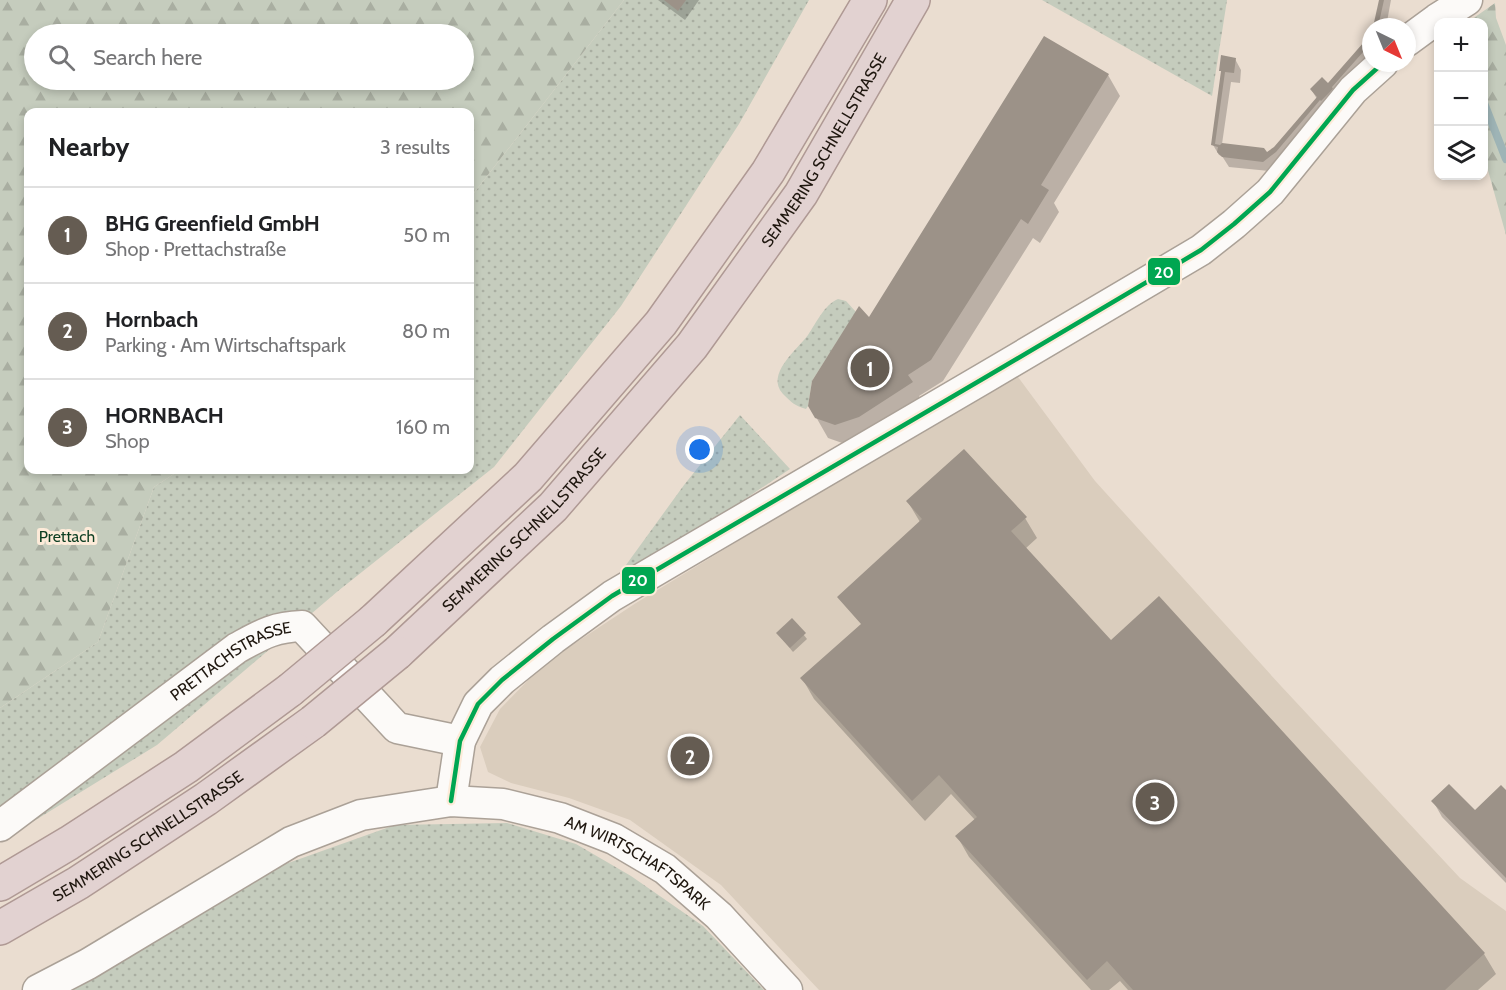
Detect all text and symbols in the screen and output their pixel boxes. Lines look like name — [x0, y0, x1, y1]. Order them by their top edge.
north arrow — [1362, 18, 1416, 72]
map controls — [1434, 18, 1488, 180]
button: + — [1434, 18, 1488, 72]
search box — [24, 24, 474, 90]
icon: search — [45, 41, 78, 74]
text: Search here — [93, 44, 202, 71]
street label: SEMMERING SCHNELLSTRASSE — [757, 49, 890, 250]
button: − — [1434, 72, 1488, 126]
button: layers — [1434, 126, 1488, 180]
text: Nearby — [48, 131, 129, 163]
text: 3 results — [380, 135, 450, 159]
text: BHG Greenfield GmbH — [105, 210, 320, 237]
text: 1 — [64, 223, 71, 247]
text: 50 m — [403, 223, 450, 247]
text: Shop · Prettachstraße — [105, 237, 286, 261]
line badge: 20 — [1147, 257, 1181, 286]
text: 20 — [1154, 263, 1174, 282]
text: Hornbach — [105, 306, 198, 333]
text: 2 — [62, 319, 73, 343]
text: 80 m — [402, 319, 450, 343]
text: Parking · Am Wirtschaftspark — [105, 333, 346, 357]
pin: 1 — [850, 346, 890, 391]
text: HORNBACH — [105, 402, 224, 429]
text: 3 — [62, 415, 73, 439]
text: 160 m — [396, 415, 450, 439]
text: Shop — [105, 429, 150, 453]
your location — [685, 435, 714, 464]
street label: SEMMERING SCHNELLSTRASSE — [438, 444, 610, 616]
park label: Prettach — [39, 527, 95, 546]
line badge: 20 — [621, 566, 656, 595]
text: 20 — [628, 571, 648, 590]
street label: PRETTACHSTRASSE — [166, 617, 292, 704]
pin: 2 — [670, 734, 710, 778]
street label: SEMMERING SCHNELLSTRASSE — [49, 766, 246, 905]
pin: 3 — [1136, 780, 1174, 824]
street label: AM WIRTSCHAFTSPARK — [562, 811, 714, 913]

